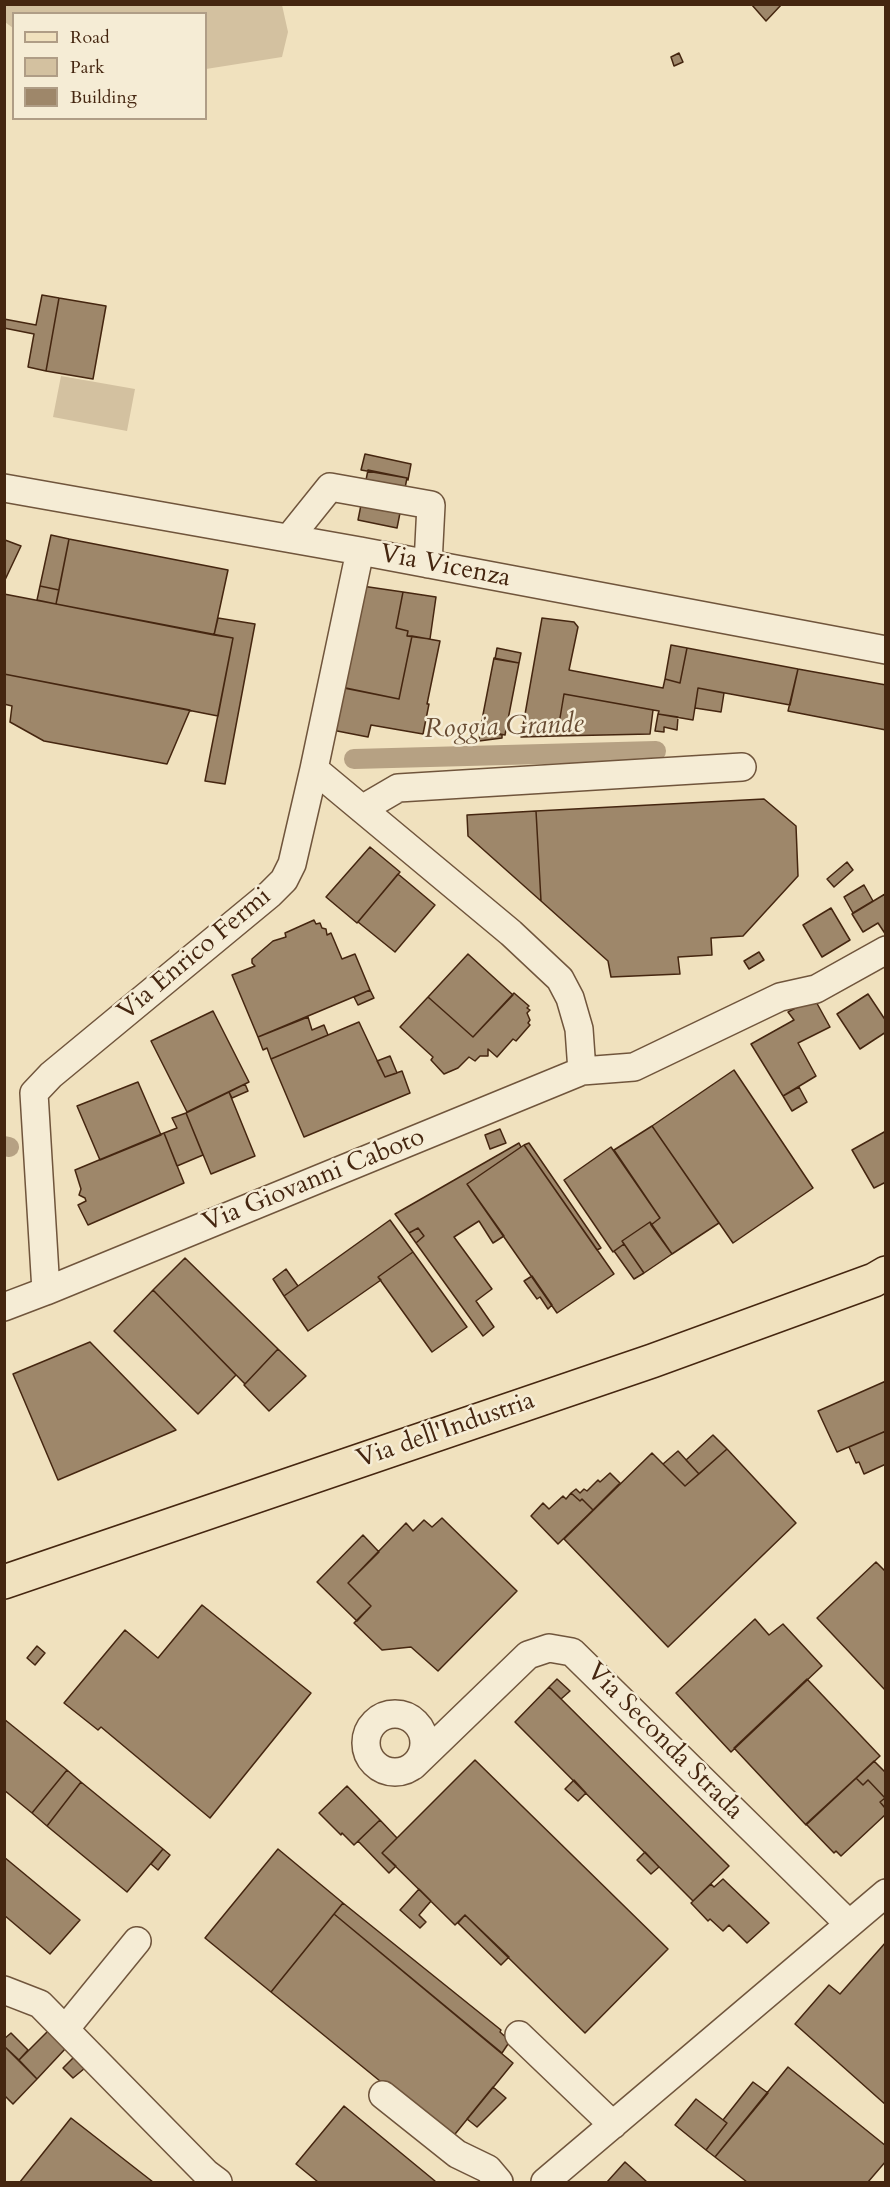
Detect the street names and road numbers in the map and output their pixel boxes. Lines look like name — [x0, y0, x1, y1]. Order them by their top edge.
street label: Via Vicenza — [377, 539, 513, 595]
street label: Via Enrico Fermi — [112, 882, 278, 1028]
street label: Via Giovanni Caboto — [199, 1122, 429, 1240]
street label: Via dell'Industria — [353, 1386, 539, 1476]
street label: Via Seconda Strada — [579, 1657, 749, 1827]

